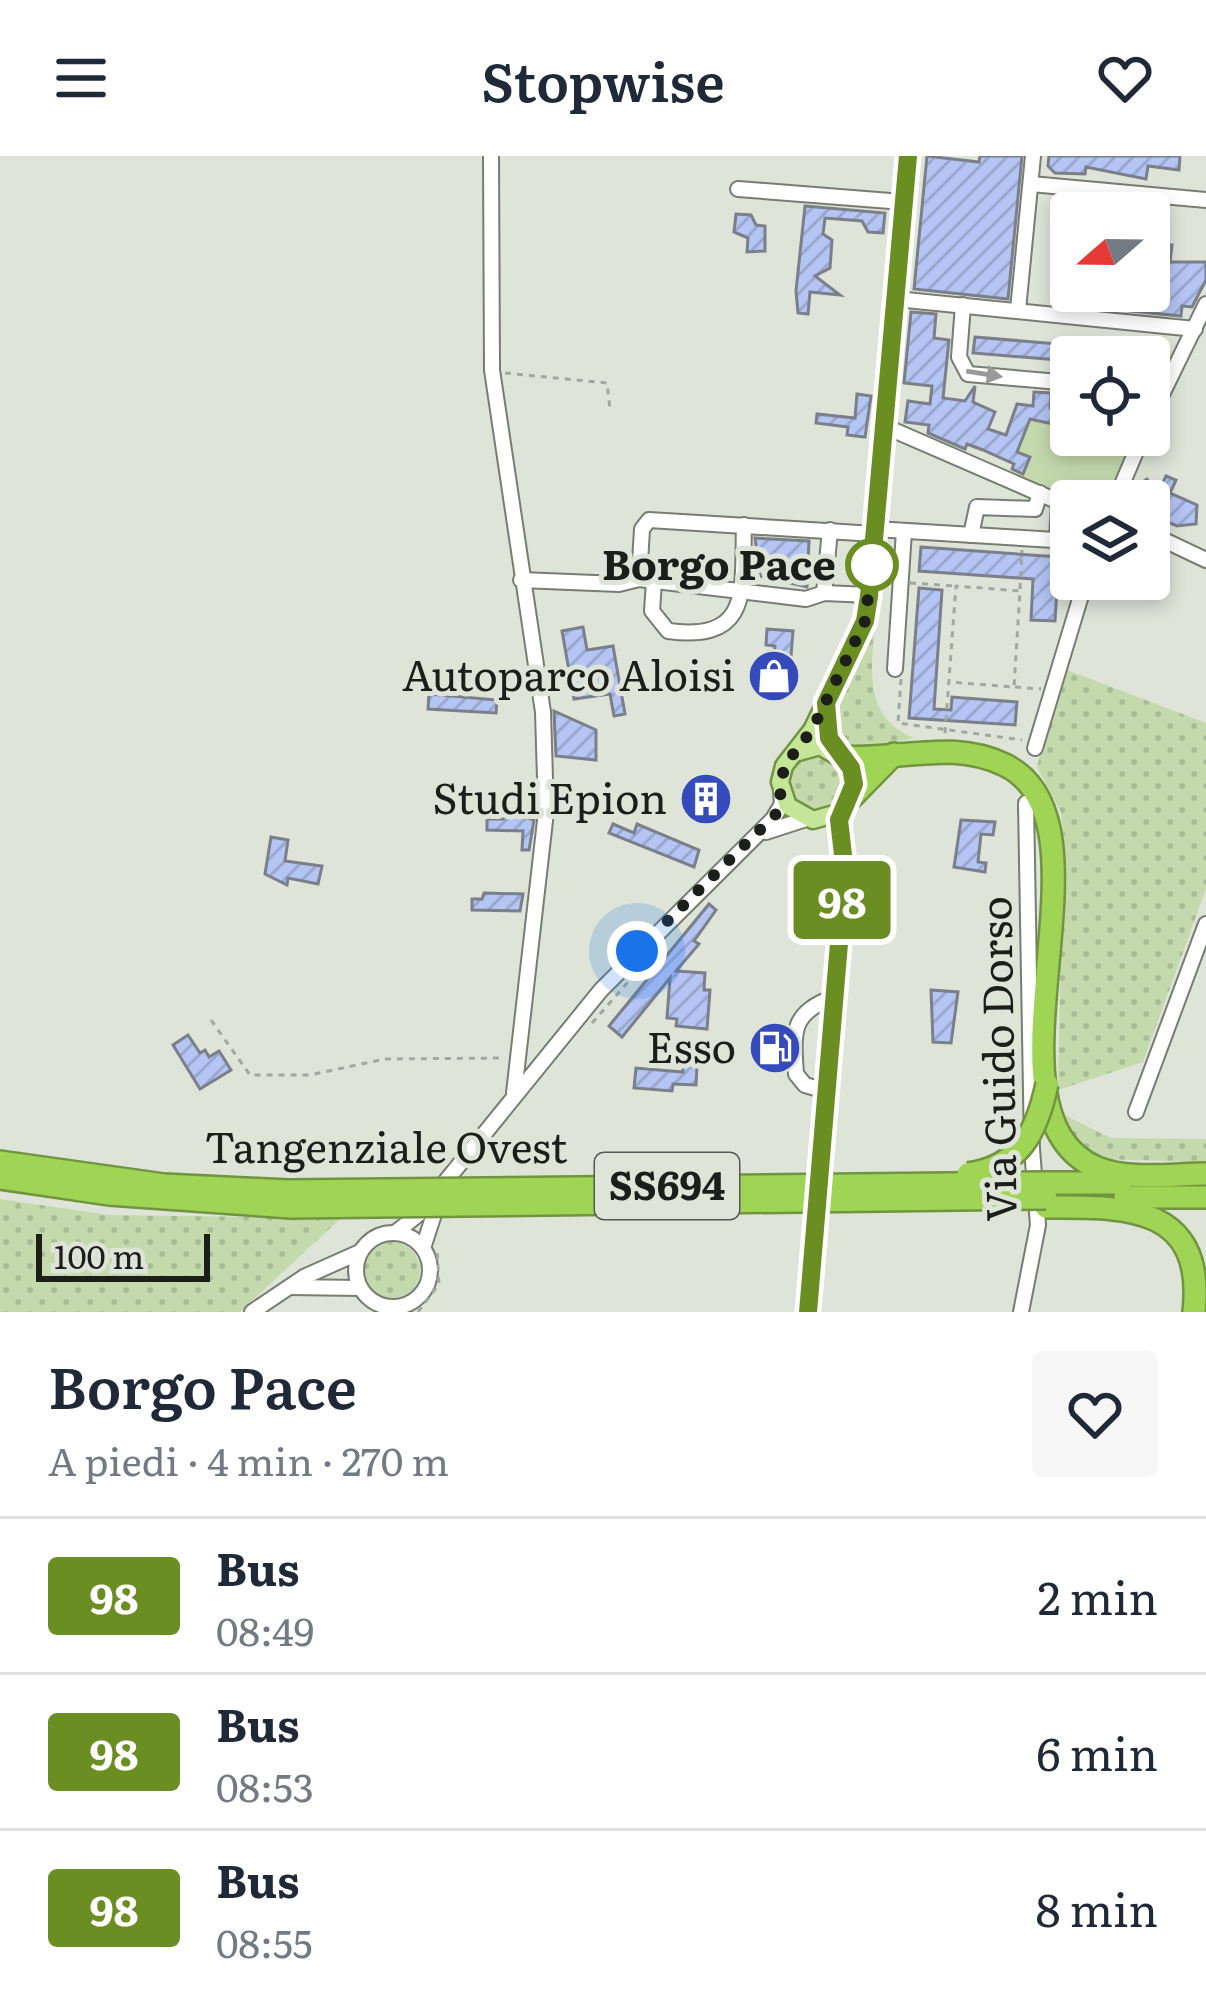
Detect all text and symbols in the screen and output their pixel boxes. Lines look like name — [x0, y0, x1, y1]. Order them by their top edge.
text: Stopwise — [481, 38, 725, 119]
icon: menu — [48, 45, 114, 111]
icon: heart — [1092, 45, 1158, 111]
north arrow — [1050, 192, 1170, 312]
map controls — [1050, 192, 1170, 600]
button: locate — [1050, 336, 1170, 456]
one-way arrow — [966, 365, 1003, 384]
button: layers — [1050, 480, 1170, 600]
place label: Borgo Pace — [602, 531, 836, 593]
marker: Borgo Pace — [847, 540, 897, 590]
place label: Autoparco Aloisi — [402, 642, 735, 704]
shop icon: Autoparco Aloisi — [746, 648, 802, 704]
place label: Studi Epion — [432, 765, 667, 827]
building icon: Studi Epion — [678, 771, 734, 827]
line badge: 98 — [788, 861, 896, 939]
text: 98 — [818, 869, 866, 931]
street label: Via Guido Dorso — [962, 896, 1030, 1222]
your location — [607, 921, 667, 981]
place label: Esso — [647, 1014, 736, 1076]
fuel station icon: Esso — [747, 1020, 803, 1076]
street label: Tangenziale Ovest — [205, 1114, 567, 1176]
road number: SS694 — [595, 1153, 739, 1219]
scale bar — [36, 1228, 210, 1281]
text: 100 m — [54, 1230, 144, 1279]
text: Borgo Pace — [48, 1342, 357, 1427]
button: heart — [1032, 1351, 1158, 1477]
text: A piedi · 4 min · 270 m — [48, 1430, 449, 1488]
text: Bus — [216, 1533, 300, 1600]
text: 2 min — [1038, 1562, 1158, 1629]
text: 98 — [90, 1565, 138, 1627]
text: 08:49 — [216, 1600, 314, 1658]
text: Bus — [216, 1689, 300, 1756]
text: 6 min — [1036, 1718, 1158, 1785]
text: 98 — [90, 1721, 138, 1783]
text: 08:53 — [216, 1756, 314, 1814]
text: Bus — [216, 1845, 300, 1912]
text: 8 min — [1036, 1874, 1158, 1941]
text: 98 — [90, 1877, 138, 1939]
text: 08:55 — [216, 1912, 313, 1970]

